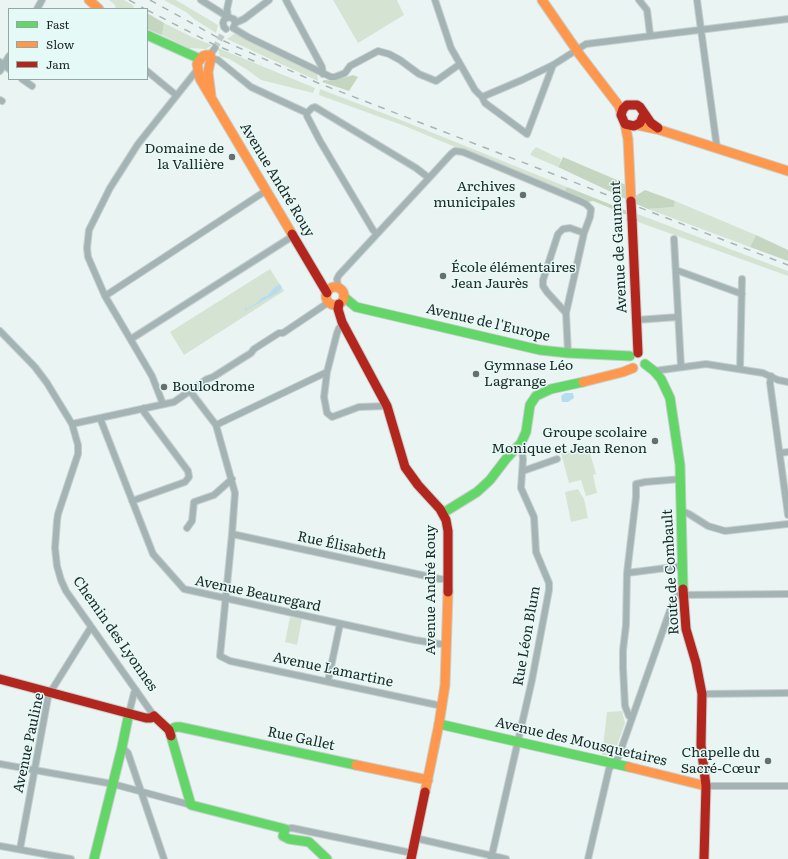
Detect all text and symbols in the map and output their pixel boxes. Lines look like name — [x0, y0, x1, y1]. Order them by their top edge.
legend — [8, 8, 148, 80]
text: Fast — [46, 15, 69, 33]
text: Slow — [46, 35, 74, 53]
text: Jam — [46, 55, 70, 73]
street label: Avenue André Rouy — [236, 120, 318, 240]
place label: Domaine de la Vallière — [144, 141, 224, 174]
marker: Domaine de la Vallière — [227, 152, 237, 162]
place label: Archives municipales — [433, 179, 515, 212]
street label: Avenue de Gaumont — [607, 180, 631, 314]
marker: Archives municipales — [518, 190, 528, 200]
place label: École élémentaires Jean Jaurès — [451, 260, 575, 292]
marker: École élémentaires Jean Jaurès — [438, 271, 448, 281]
street label: Avenue de l'Europe — [424, 301, 552, 345]
place label: Gymnase Léo Lagrange — [484, 358, 573, 390]
marker: Gymnase Léo Lagrange — [471, 369, 481, 379]
place label: Boulodrome — [172, 379, 255, 395]
marker: Boulodrome — [159, 382, 169, 392]
place label: Groupe scolaire Monique et Jean Renon — [491, 425, 647, 458]
marker: Groupe scolaire Monique et Jean Renon — [650, 436, 660, 446]
street label: Route de Combault — [659, 509, 683, 635]
street label: Avenue André Rouy — [423, 525, 439, 655]
street label: Rue Élisabeth — [296, 528, 388, 564]
street label: Avenue Beauregard — [193, 572, 323, 616]
street label: Chemin des Lyonnes — [69, 573, 161, 695]
street label: Rue Léon Blum — [510, 585, 544, 687]
street label: Avenue Lamartine — [271, 649, 395, 691]
street label: Avenue Pauline — [10, 691, 48, 795]
street label: Avenue des Mousquetaires — [494, 714, 668, 770]
street label: Rue Gallet — [266, 724, 336, 754]
place label: Chapelle du Sacré-Cœur — [681, 745, 760, 778]
marker: Chapelle du Sacré-Cœur — [763, 756, 773, 766]

